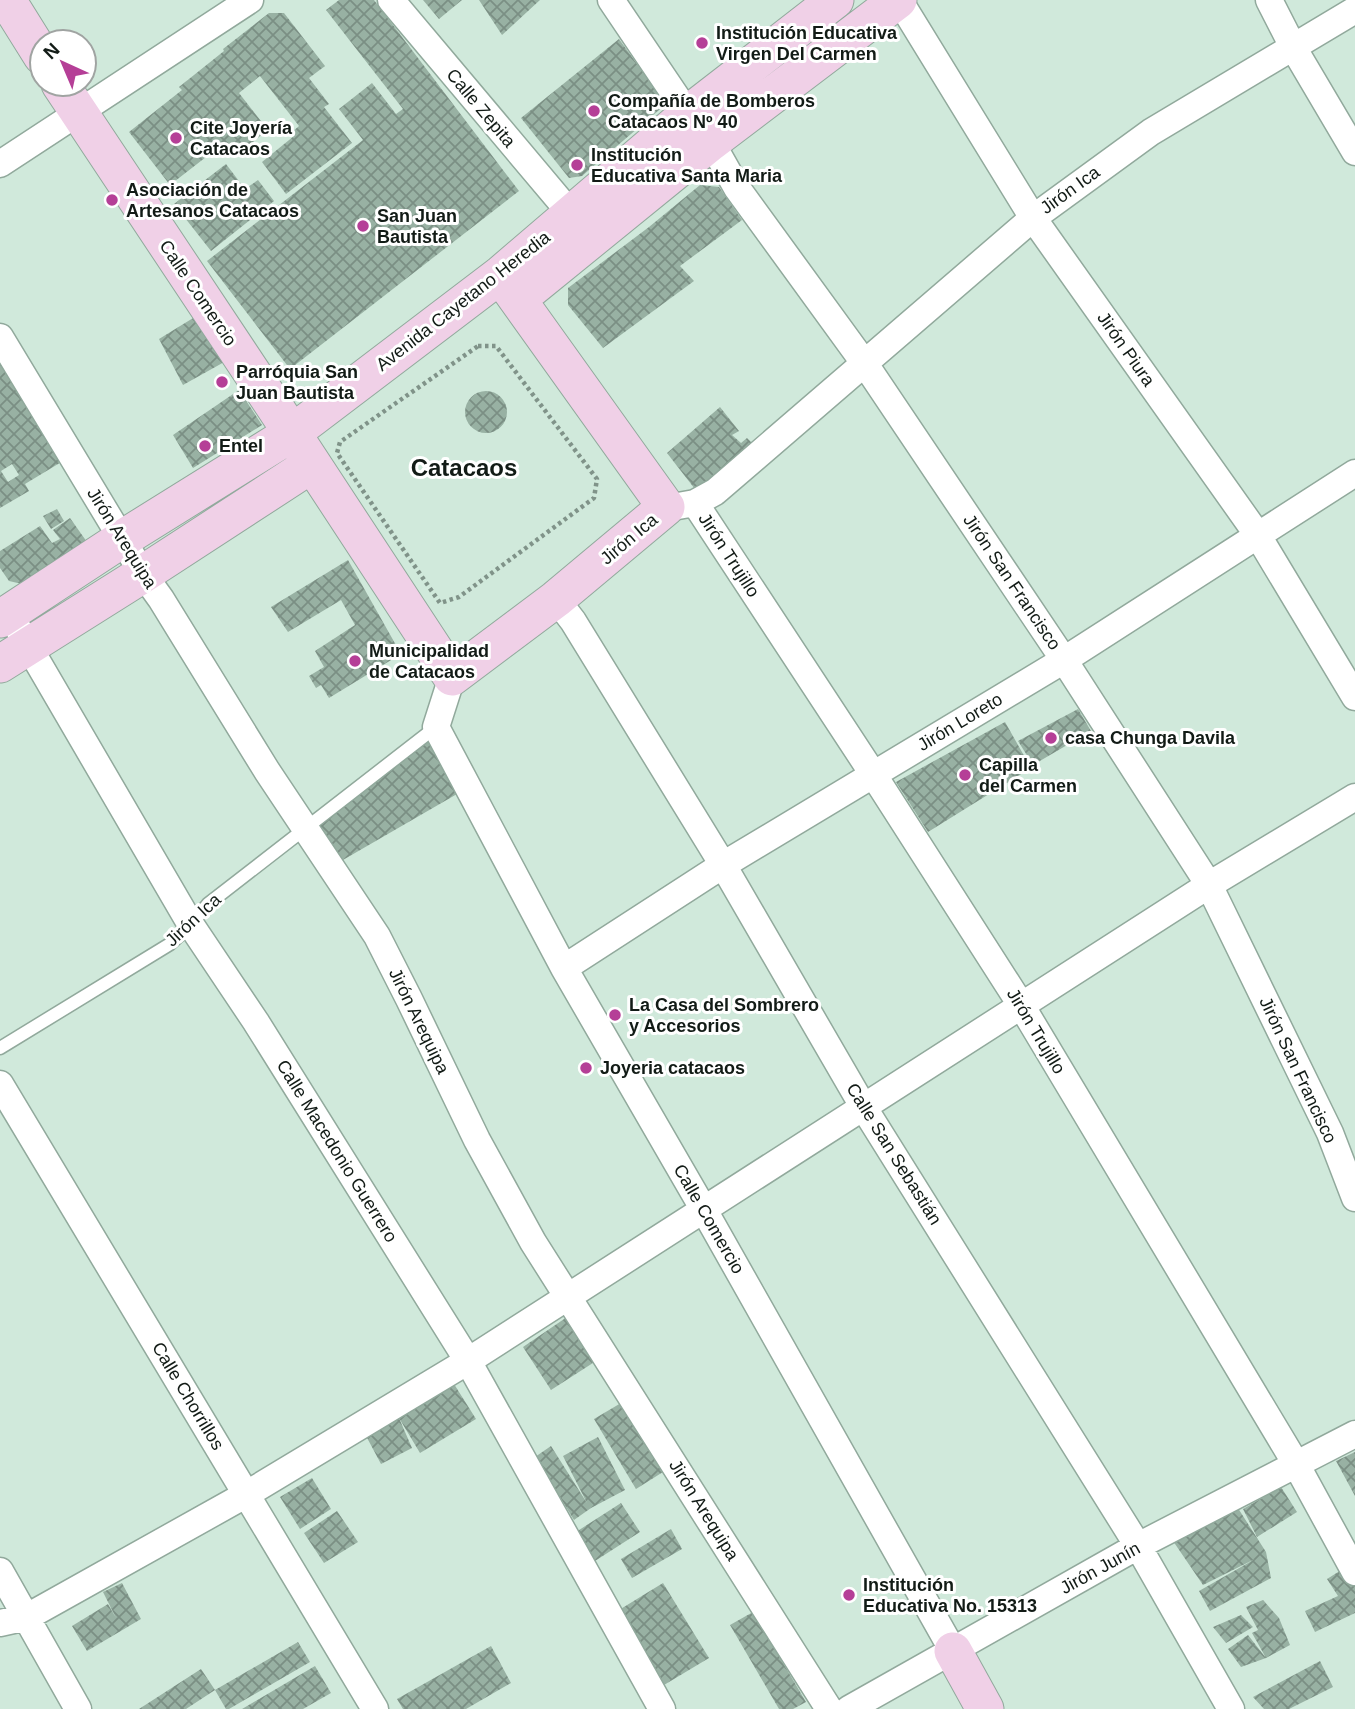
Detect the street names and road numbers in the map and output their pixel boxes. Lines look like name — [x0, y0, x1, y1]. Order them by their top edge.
street label: Calle Zepita — [442, 65, 520, 152]
street label: Jirón Ica — [1037, 161, 1104, 218]
street label: Avenida Cayetano Heredia — [372, 226, 555, 375]
street label: Calle Comercio — [155, 236, 241, 350]
street label: Jirón Piura — [1093, 308, 1159, 391]
street label: Jirón Arequipa — [83, 484, 161, 593]
street label: Jirón Ica — [597, 509, 662, 569]
street label: Jirón Trujillo — [694, 509, 764, 601]
street label: Jirón San Francisco — [959, 510, 1065, 654]
street label: Jirón Loreto — [914, 689, 1006, 755]
street label: Jirón Ica — [161, 889, 225, 951]
street label: Jirón Arequipa — [385, 965, 454, 1078]
street label: Jirón Trujillo — [1003, 985, 1069, 1077]
street label: Jirón San Francisco — [1255, 994, 1341, 1146]
street label: Calle Macedonio Guerrero — [273, 1056, 401, 1246]
street label: Calle San Sebastián — [842, 1080, 946, 1228]
street label: Calle Comercio — [670, 1161, 748, 1277]
street label: Calle Chorrillos — [148, 1339, 228, 1453]
street label: Jirón Arequipa — [665, 1456, 743, 1565]
street label: Jirón Junín — [1057, 1538, 1143, 1598]

